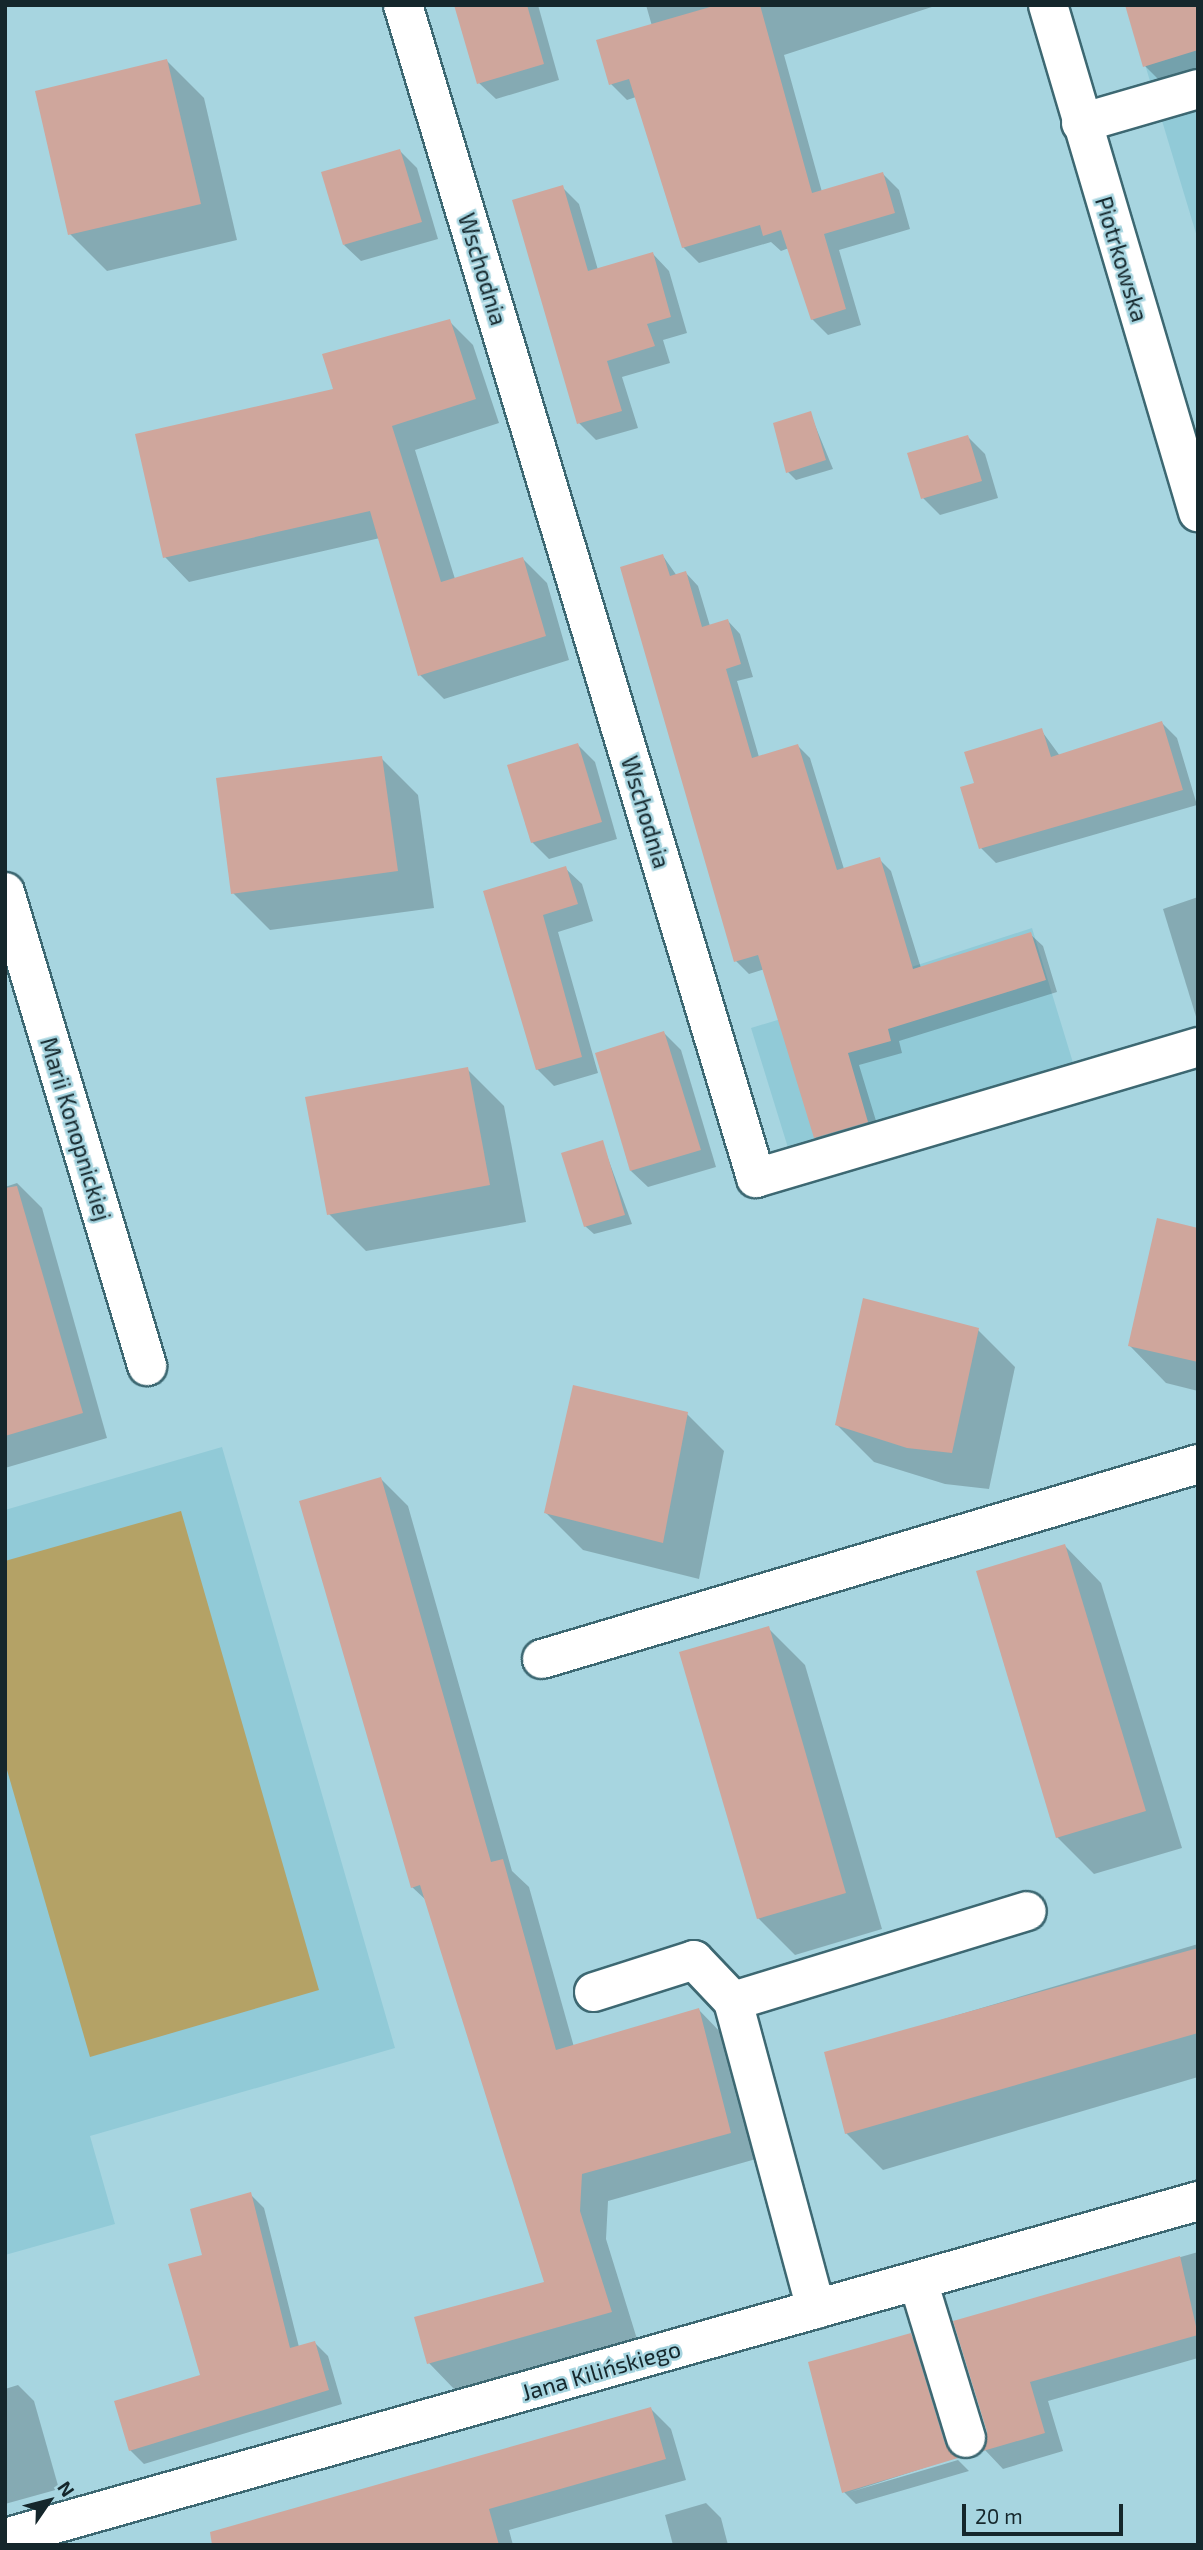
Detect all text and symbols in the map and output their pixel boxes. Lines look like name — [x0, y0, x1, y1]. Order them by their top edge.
street label: Piotrkowska — [1090, 193, 1154, 325]
street label: Wschodnia — [453, 210, 513, 328]
street label: Wschodnia — [616, 753, 676, 871]
street label: Marii Konopnickiej — [35, 1034, 117, 1224]
street label: Jana Kilińskiego — [518, 2334, 684, 2406]
north arrow — [14, 2466, 84, 2536]
text: N — [53, 2476, 80, 2501]
scale bar — [965, 2490, 1126, 2534]
text: 20 m — [975, 2503, 1023, 2528]

